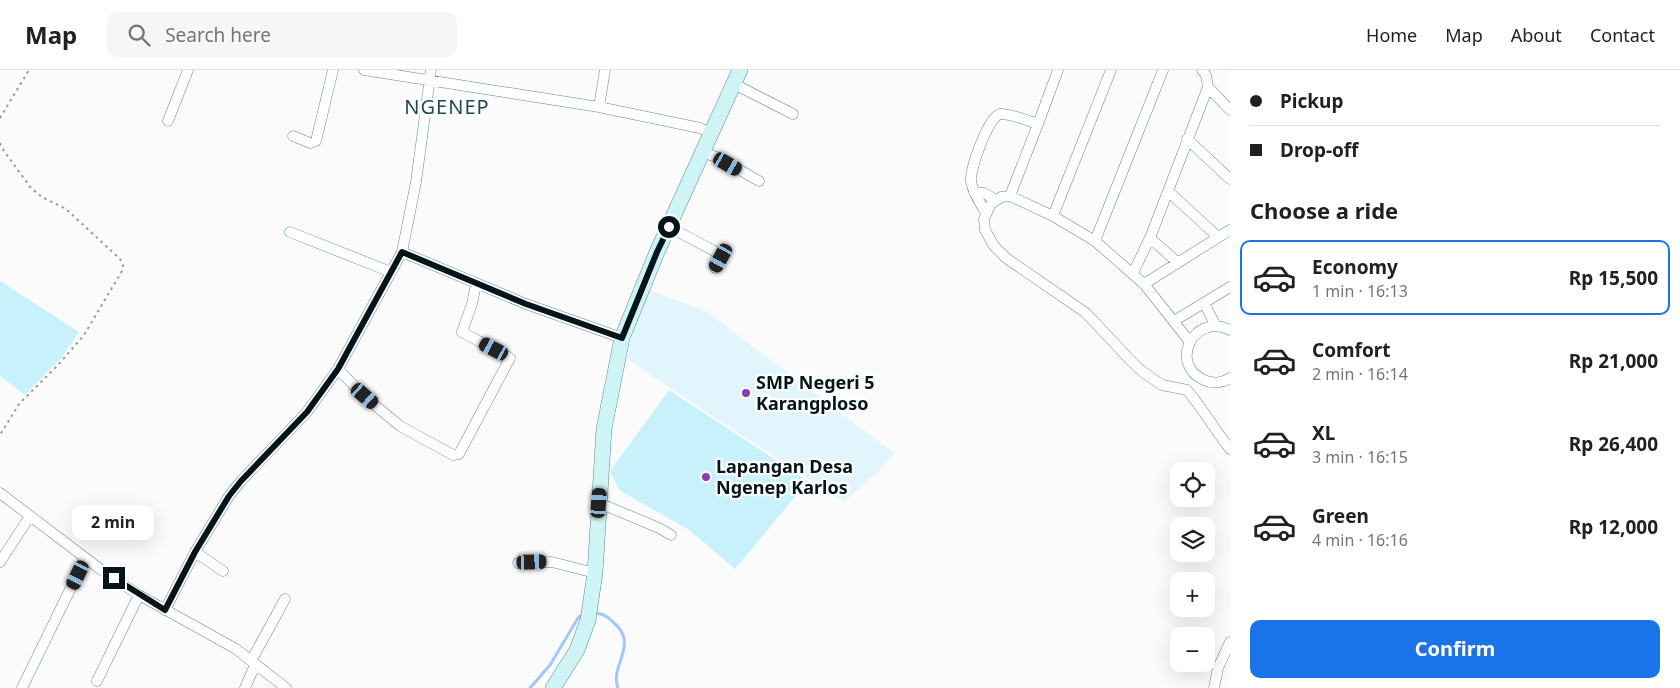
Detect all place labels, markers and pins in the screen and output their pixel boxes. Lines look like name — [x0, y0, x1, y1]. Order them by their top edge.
place label: SMP Negeri 5 Karangploso — [756, 370, 875, 415]
marker: SMP Negeri 5 Karangploso — [740, 387, 752, 399]
place label: Lapangan Desa Ngenep Karlos — [716, 454, 853, 499]
marker: Lapangan Desa Ngenep Karlos — [700, 471, 712, 483]

